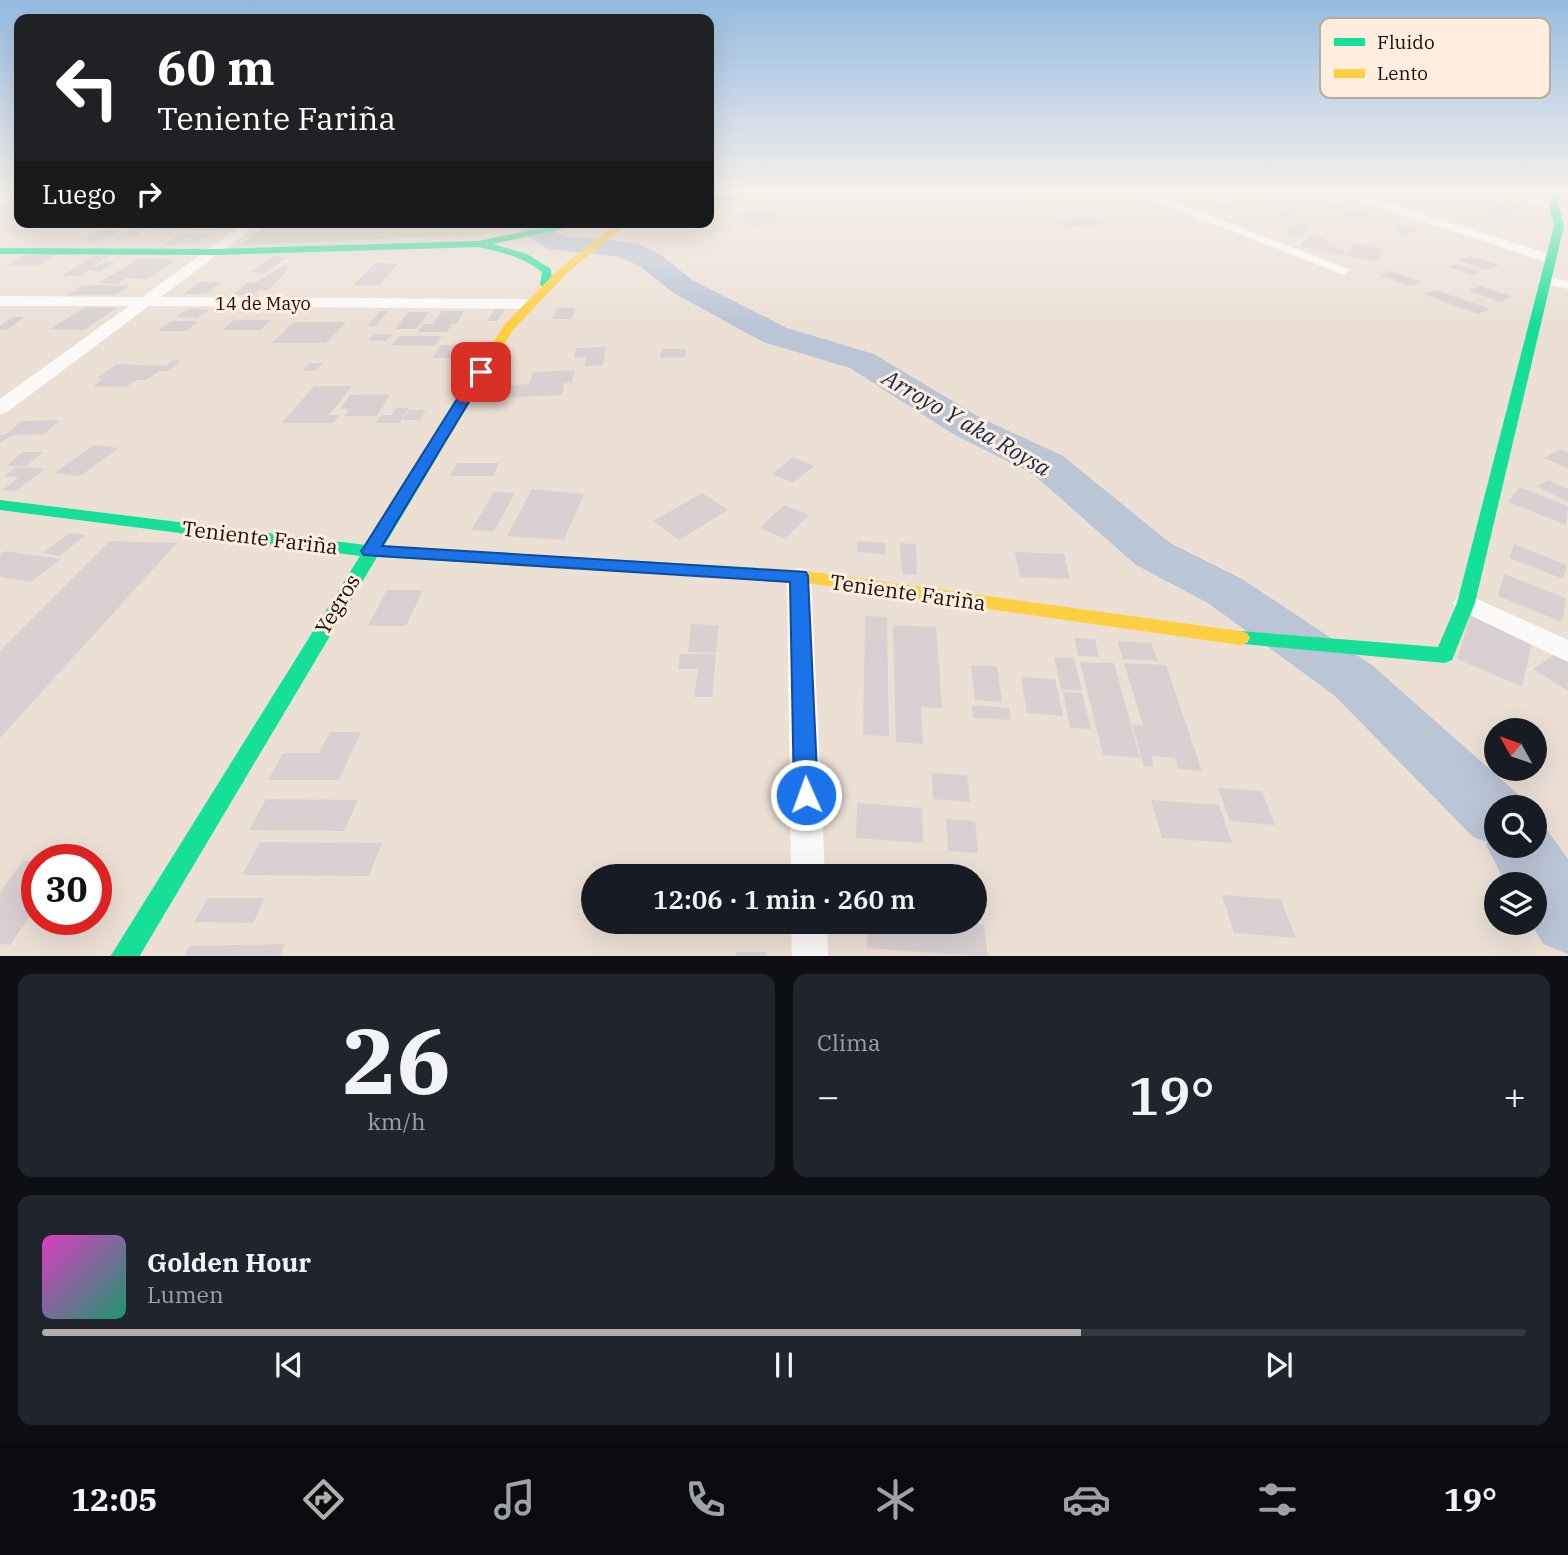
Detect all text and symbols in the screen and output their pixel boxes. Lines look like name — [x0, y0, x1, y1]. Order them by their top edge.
legend — [1320, 18, 1550, 98]
text: Fluido — [1377, 30, 1435, 54]
text: 60 m — [157, 35, 275, 98]
icon: left — [42, 42, 133, 133]
text: Lento — [1377, 61, 1428, 85]
text: Teniente Fariña — [157, 97, 396, 139]
icon: right — [130, 175, 168, 213]
text: Luego — [42, 177, 116, 211]
street label: 14 de Mayo — [215, 292, 311, 315]
pin — [451, 342, 511, 402]
icon: arrive — [462, 353, 500, 391]
water label: Arroyo Y aka Roysa — [876, 361, 1057, 483]
street label: Teniente Fariña — [180, 514, 340, 560]
street label: Teniente Fariña — [828, 567, 988, 617]
street label: Yegros — [308, 569, 366, 639]
north arrow — [1484, 718, 1547, 780]
map controls — [1484, 718, 1547, 935]
position arrow — [769, 758, 843, 832]
button: search — [1484, 795, 1547, 858]
speed limit sign: 30 — [21, 844, 112, 935]
button: layers — [1484, 872, 1547, 935]
text: 12:06 · 1 min · 260 m — [653, 882, 915, 916]
text: 26 — [342, 1001, 451, 1119]
text: Clima — [817, 1027, 881, 1057]
text: 19° — [1128, 1062, 1215, 1129]
text: − — [817, 1071, 840, 1120]
text: + — [1503, 1071, 1526, 1120]
text: km/h — [367, 1106, 426, 1136]
text: Golden Hour — [147, 1245, 311, 1279]
text: Lumen — [147, 1279, 224, 1309]
icon: previous — [270, 1346, 308, 1384]
icon: pause — [765, 1346, 803, 1384]
icon: next — [1260, 1346, 1298, 1384]
icon: directions — [299, 1475, 348, 1524]
icon: music — [490, 1475, 539, 1524]
icon: phone — [681, 1475, 730, 1524]
icon: climate — [871, 1475, 920, 1524]
icon: car — [1062, 1475, 1111, 1524]
icon: filters — [1253, 1475, 1302, 1524]
text: 12:05 — [71, 1478, 157, 1520]
text: 19° — [1444, 1478, 1497, 1520]

